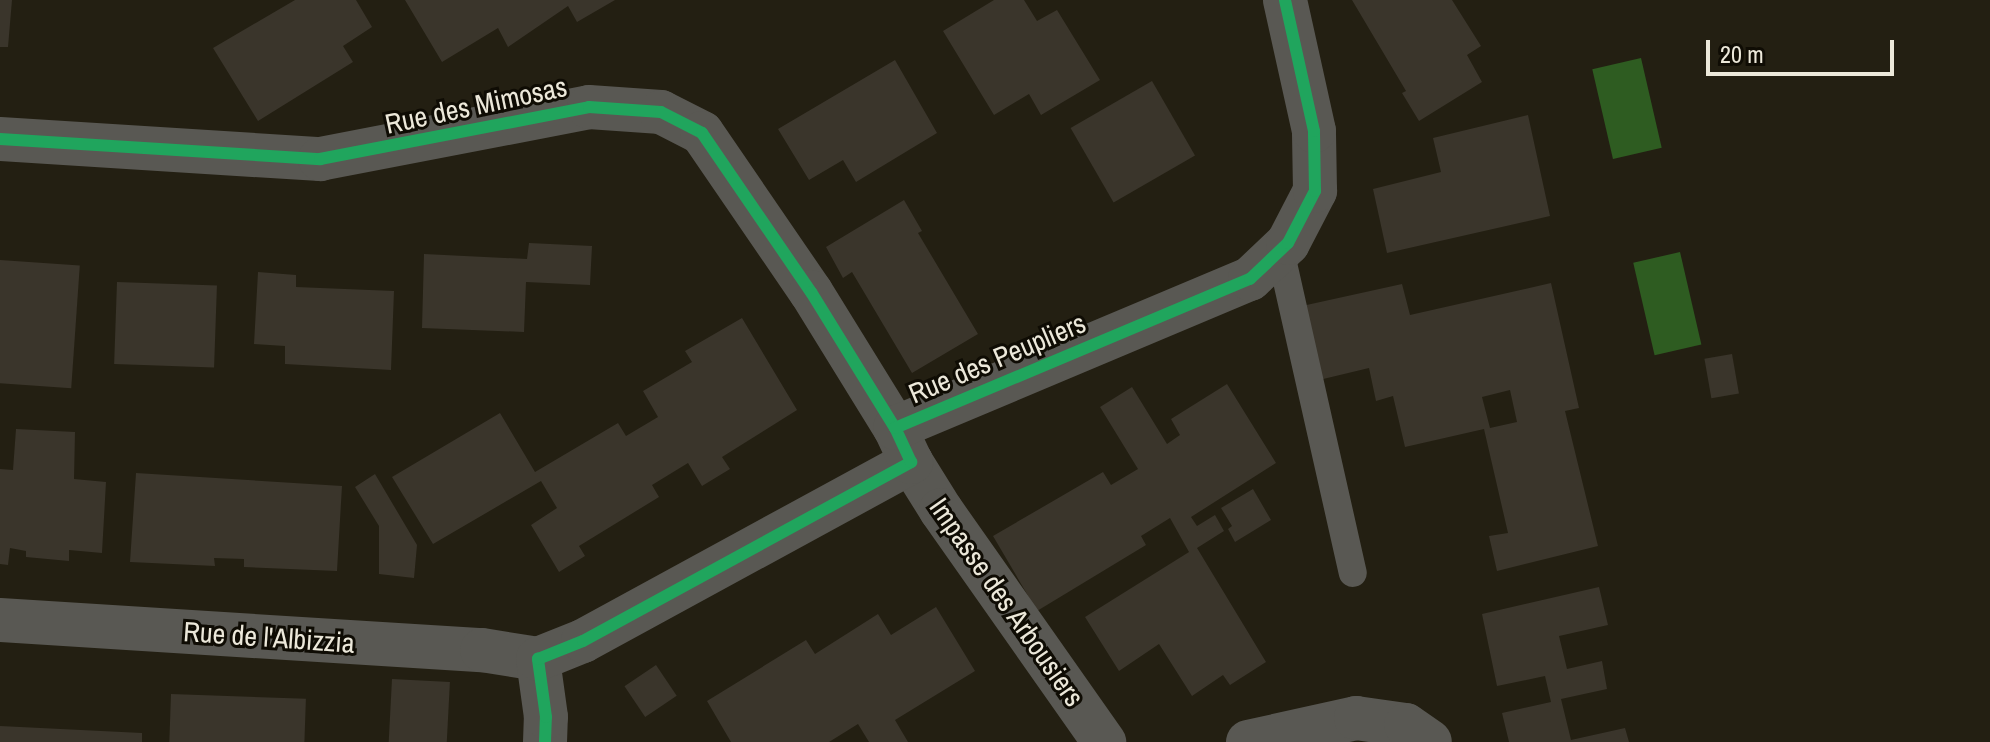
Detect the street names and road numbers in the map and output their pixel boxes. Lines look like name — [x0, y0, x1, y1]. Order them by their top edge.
street label: Rue des Mimosas — [382, 69, 570, 141]
street label: Rue des Peupliers — [903, 306, 1091, 410]
street label: Impasse des Arbousiers — [922, 491, 1092, 713]
street label: Rue de l'Albizzia — [182, 614, 356, 660]

